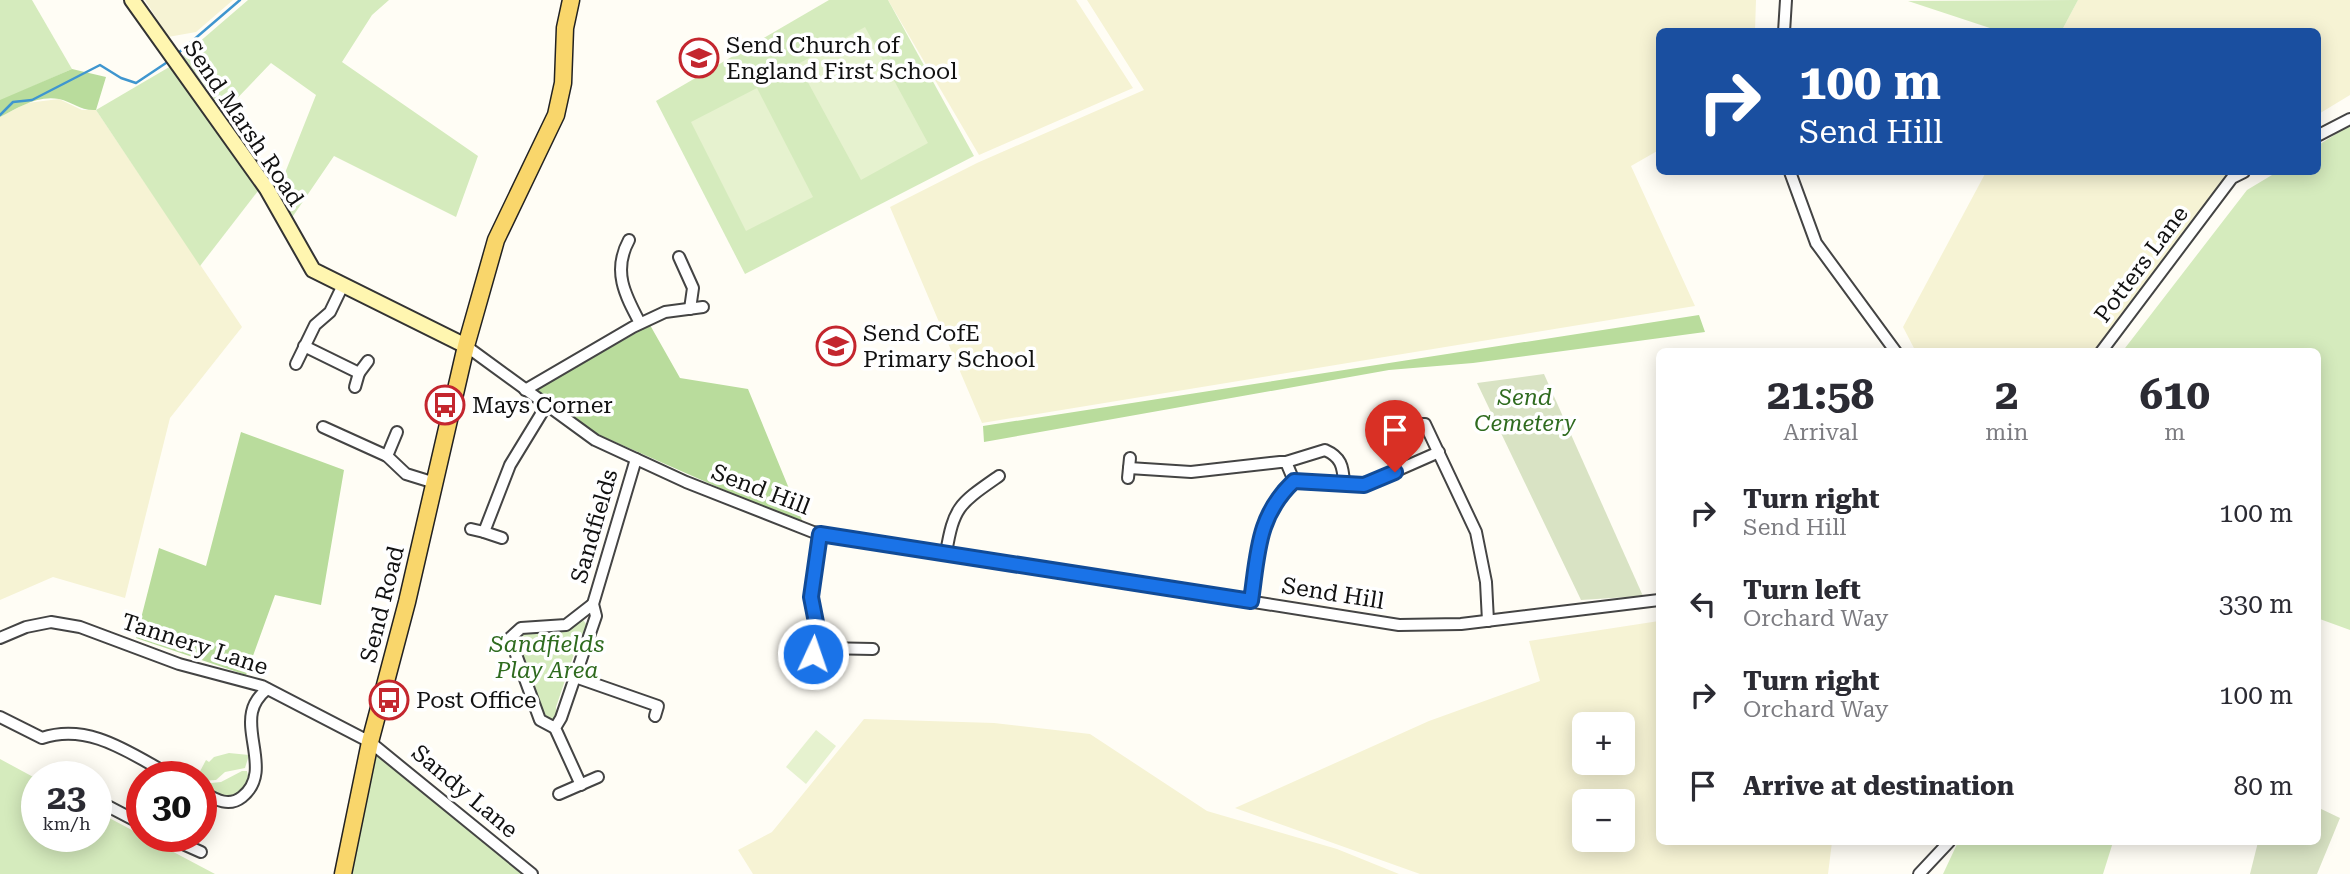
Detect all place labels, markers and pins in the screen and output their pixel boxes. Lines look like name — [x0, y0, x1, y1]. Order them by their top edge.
place label: Send Church of England First School — [726, 32, 957, 85]
school or university icon: Send Church of England First School — [678, 37, 720, 79]
place label: Send CofE Primary School — [863, 320, 1035, 373]
school or university icon: Send CofE Primary School — [815, 325, 857, 367]
bus stop icon: Mays Corner — [424, 384, 466, 426]
place label: Mays Corner — [472, 392, 613, 419]
pin — [1365, 400, 1425, 472]
bus stop icon: Post Office — [368, 679, 410, 721]
place label: Post Office — [416, 687, 537, 714]

